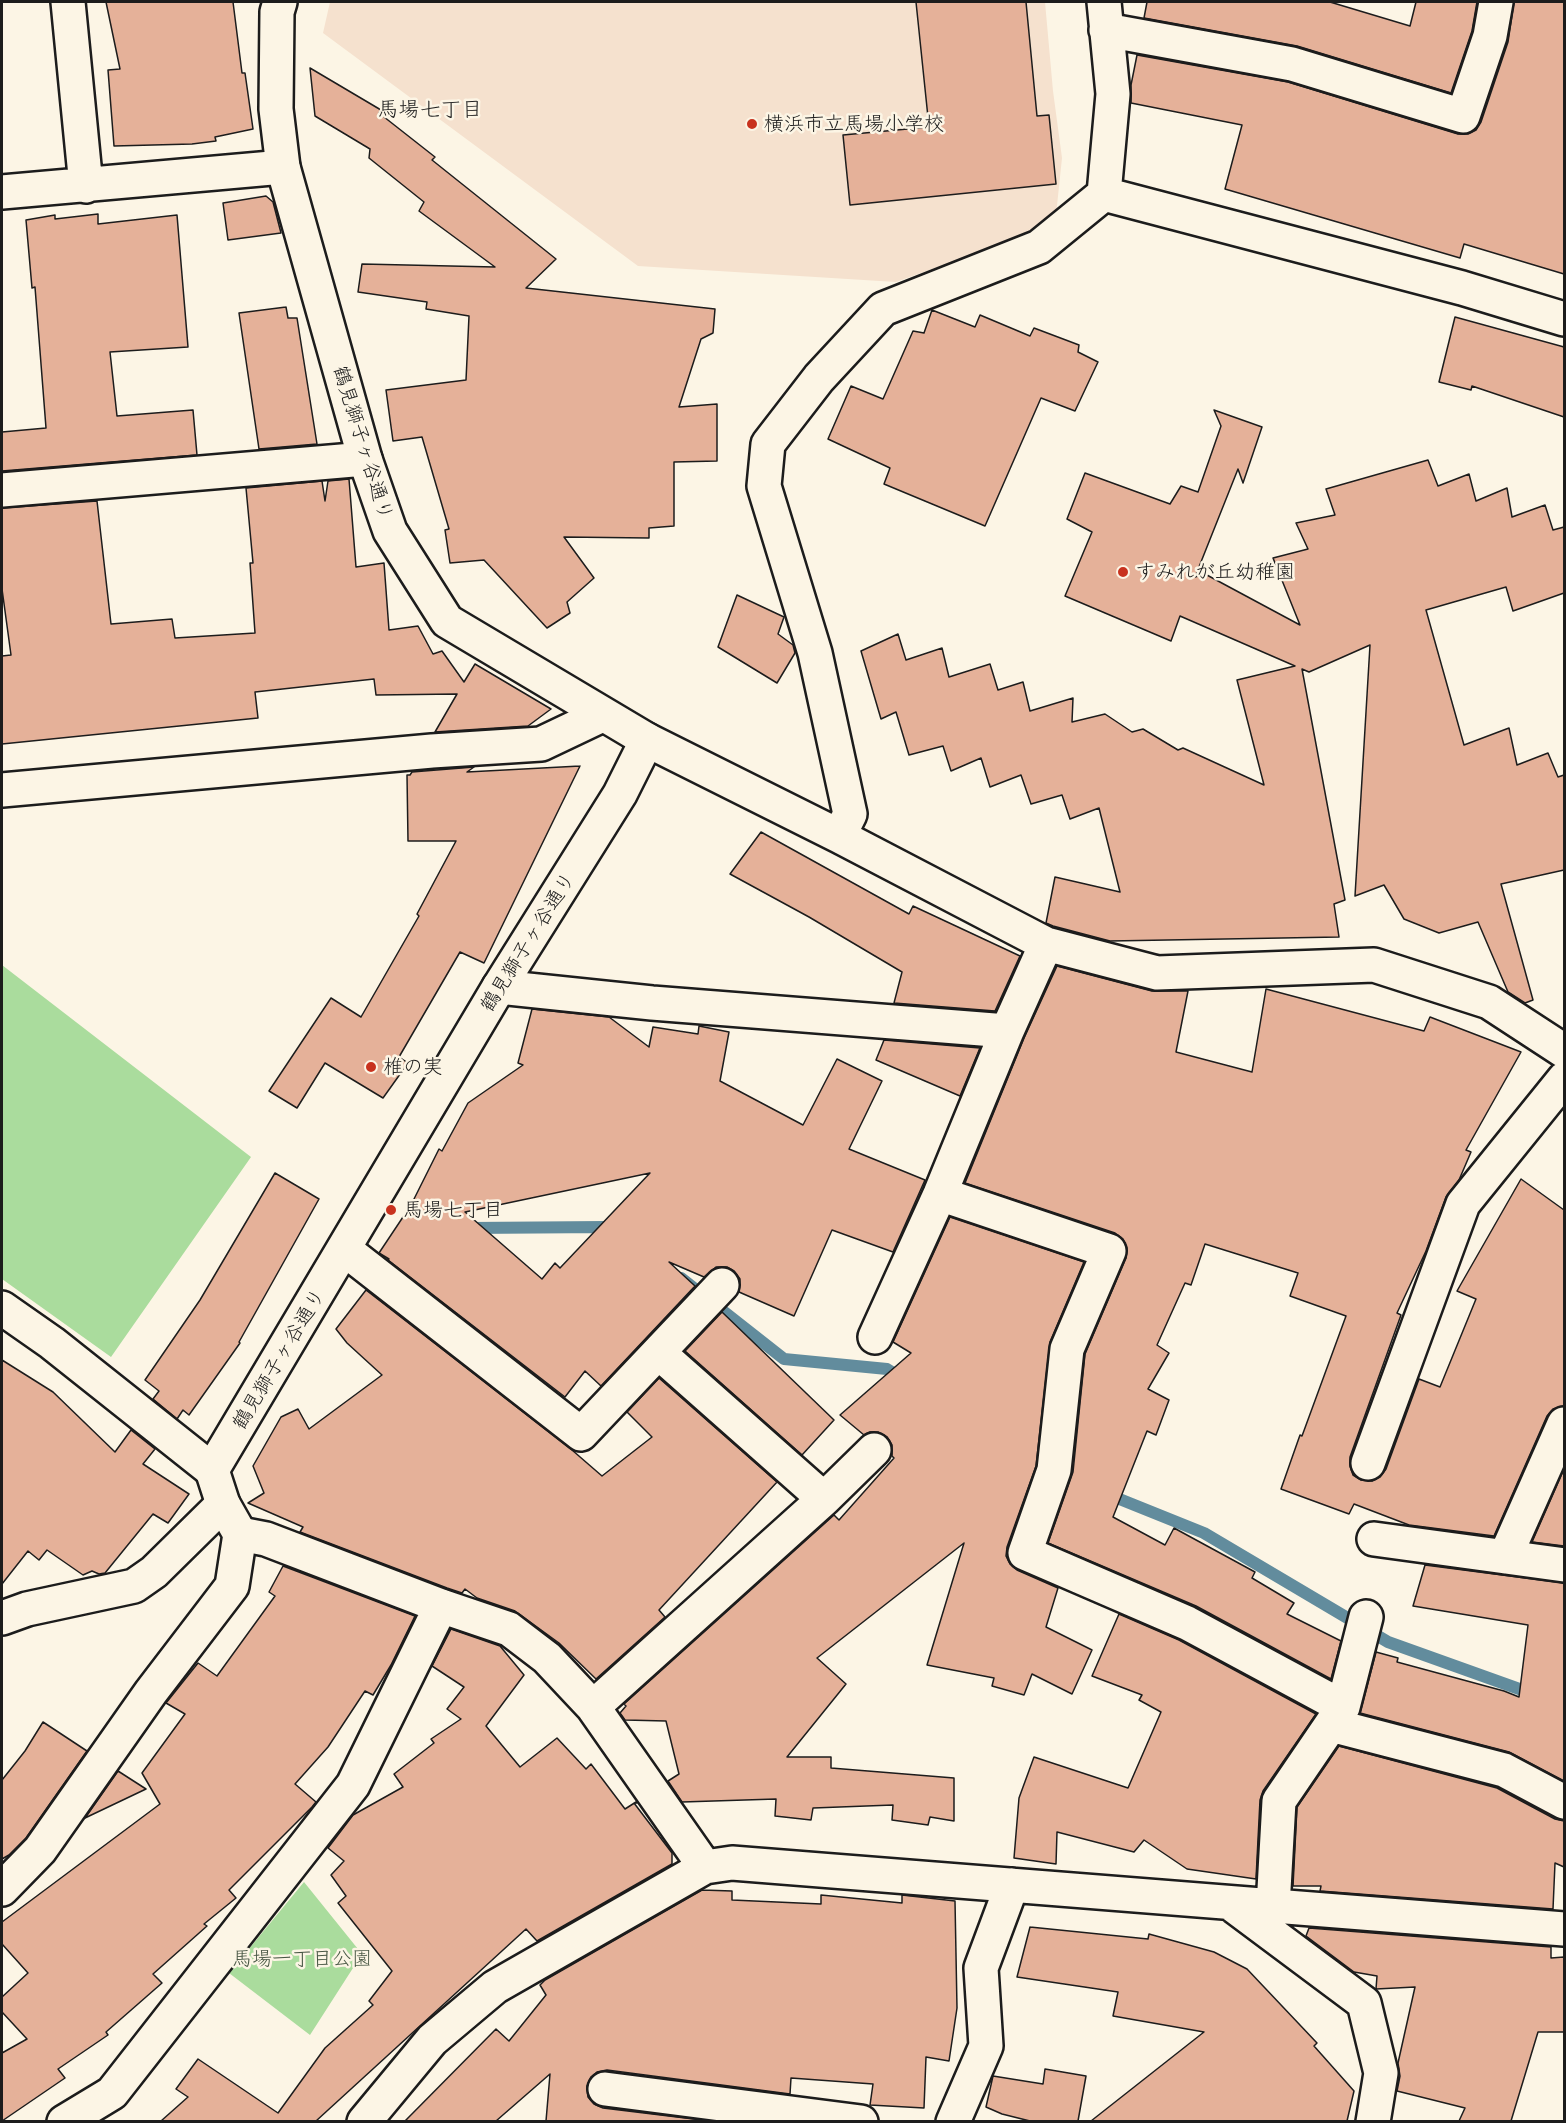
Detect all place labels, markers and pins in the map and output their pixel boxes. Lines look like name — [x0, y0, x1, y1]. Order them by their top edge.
place label: 横浜市立馬場小学校 — [764, 112, 944, 136]
marker: 横浜市立馬場小学校 — [745, 117, 759, 131]
place label: すみれが丘幼稚園 — [1135, 560, 1295, 584]
marker: すみれが丘幼稚園 — [1116, 565, 1130, 579]
place label: 椎の実 — [383, 1055, 443, 1079]
marker: 椎の実 — [364, 1060, 378, 1074]
place label: 馬場七丁目 — [403, 1198, 503, 1222]
marker: 馬場七丁目 — [384, 1203, 398, 1217]

